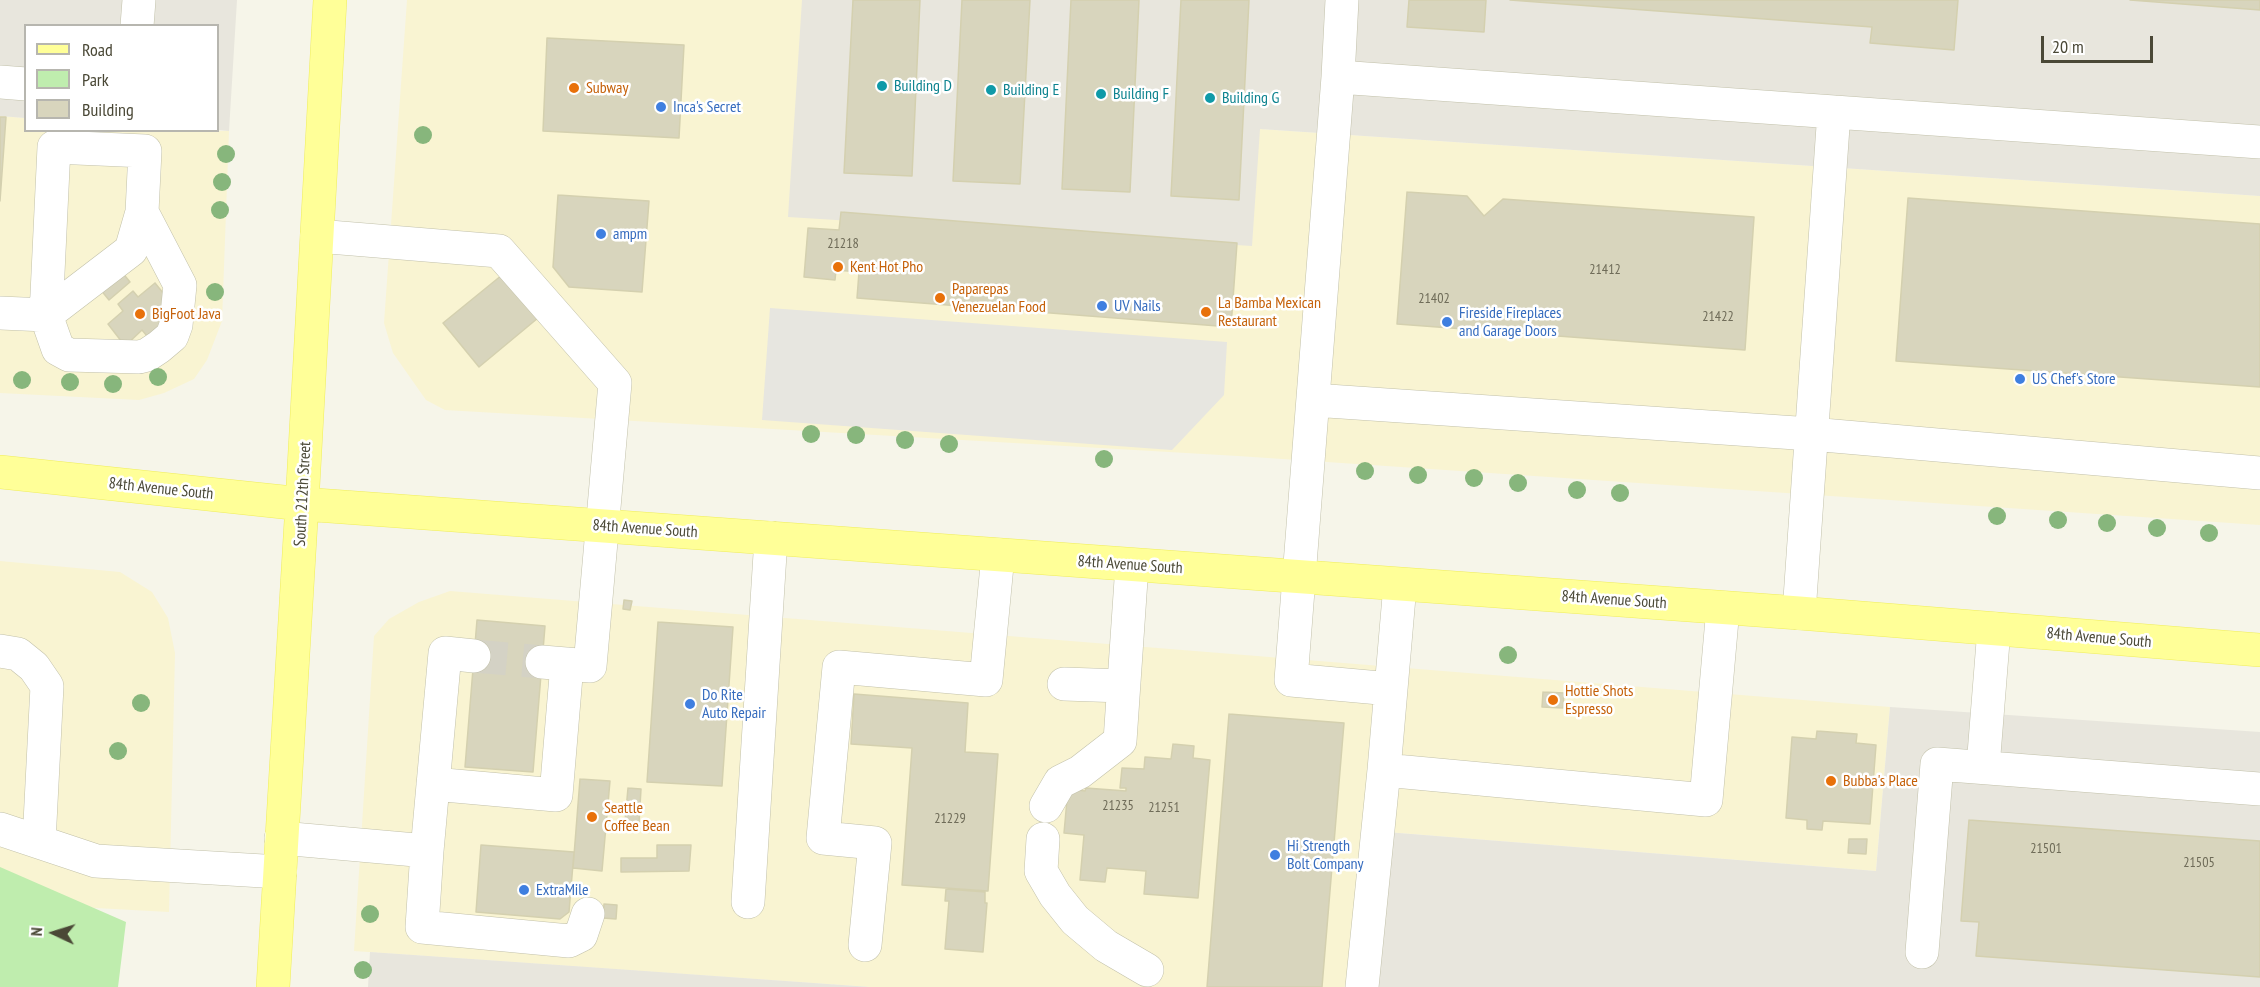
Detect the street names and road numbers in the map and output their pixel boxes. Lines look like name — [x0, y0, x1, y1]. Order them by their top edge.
street label: South 212th Street — [291, 441, 315, 547]
street label: 84th Avenue South — [108, 474, 214, 504]
street label: 84th Avenue South — [592, 516, 698, 542]
street label: 84th Avenue South — [1077, 552, 1183, 578]
street label: 84th Avenue South — [1561, 587, 1667, 613]
street label: 84th Avenue South — [2046, 624, 2152, 652]

